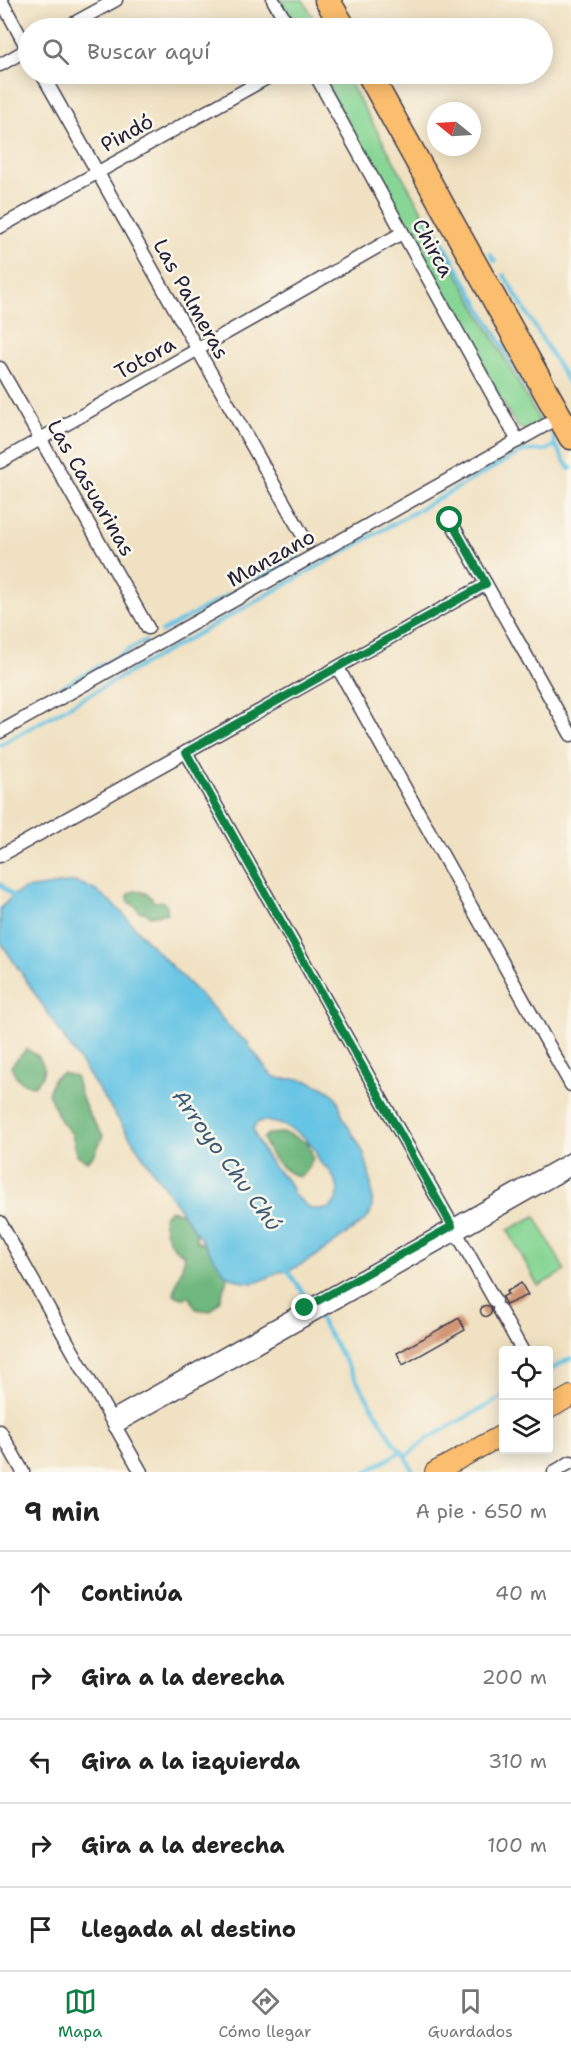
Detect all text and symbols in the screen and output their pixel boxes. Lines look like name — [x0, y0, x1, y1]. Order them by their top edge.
search box — [18, 18, 553, 84]
icon: search — [39, 35, 72, 68]
text: Buscar aquí — [87, 37, 210, 66]
north arrow — [427, 102, 481, 156]
street label: Pindó — [96, 107, 158, 159]
street label: Chirca — [405, 214, 461, 282]
street label: Las Palmeras — [146, 234, 236, 364]
street label: Totora — [110, 330, 180, 386]
street label: Las Casuarinas — [41, 415, 141, 561]
route start — [436, 506, 462, 532]
street label: Manzano — [222, 522, 320, 594]
water label: Arroyo Chu Chú — [166, 1083, 288, 1237]
route end — [291, 1294, 317, 1320]
map controls — [499, 1346, 553, 1454]
button: locate — [499, 1346, 553, 1400]
button: layers — [499, 1400, 553, 1454]
text: 9 min — [24, 1494, 100, 1529]
text: A pie · 650 m — [415, 1498, 547, 1524]
icon: ahead — [24, 1577, 57, 1610]
text: Continúa — [81, 1579, 183, 1608]
text: 40 m — [495, 1580, 547, 1606]
icon: right — [24, 1661, 57, 1694]
text: Gira a la derecha — [81, 1663, 285, 1692]
text: 200 m — [482, 1664, 547, 1690]
icon: left — [24, 1745, 57, 1778]
text: Gira a la izquierda — [81, 1747, 300, 1776]
text: 310 m — [488, 1748, 547, 1774]
icon: right — [24, 1829, 57, 1862]
text: Gira a la derecha — [81, 1831, 285, 1860]
text: 100 m — [487, 1832, 547, 1858]
icon: arrive — [24, 1913, 57, 1946]
text: Llegada al destino — [81, 1915, 296, 1944]
tab: Mapa — [58, 1985, 102, 2042]
tab: Cómo llegar — [218, 1985, 312, 2042]
tab: Guardados — [428, 1985, 513, 2042]

